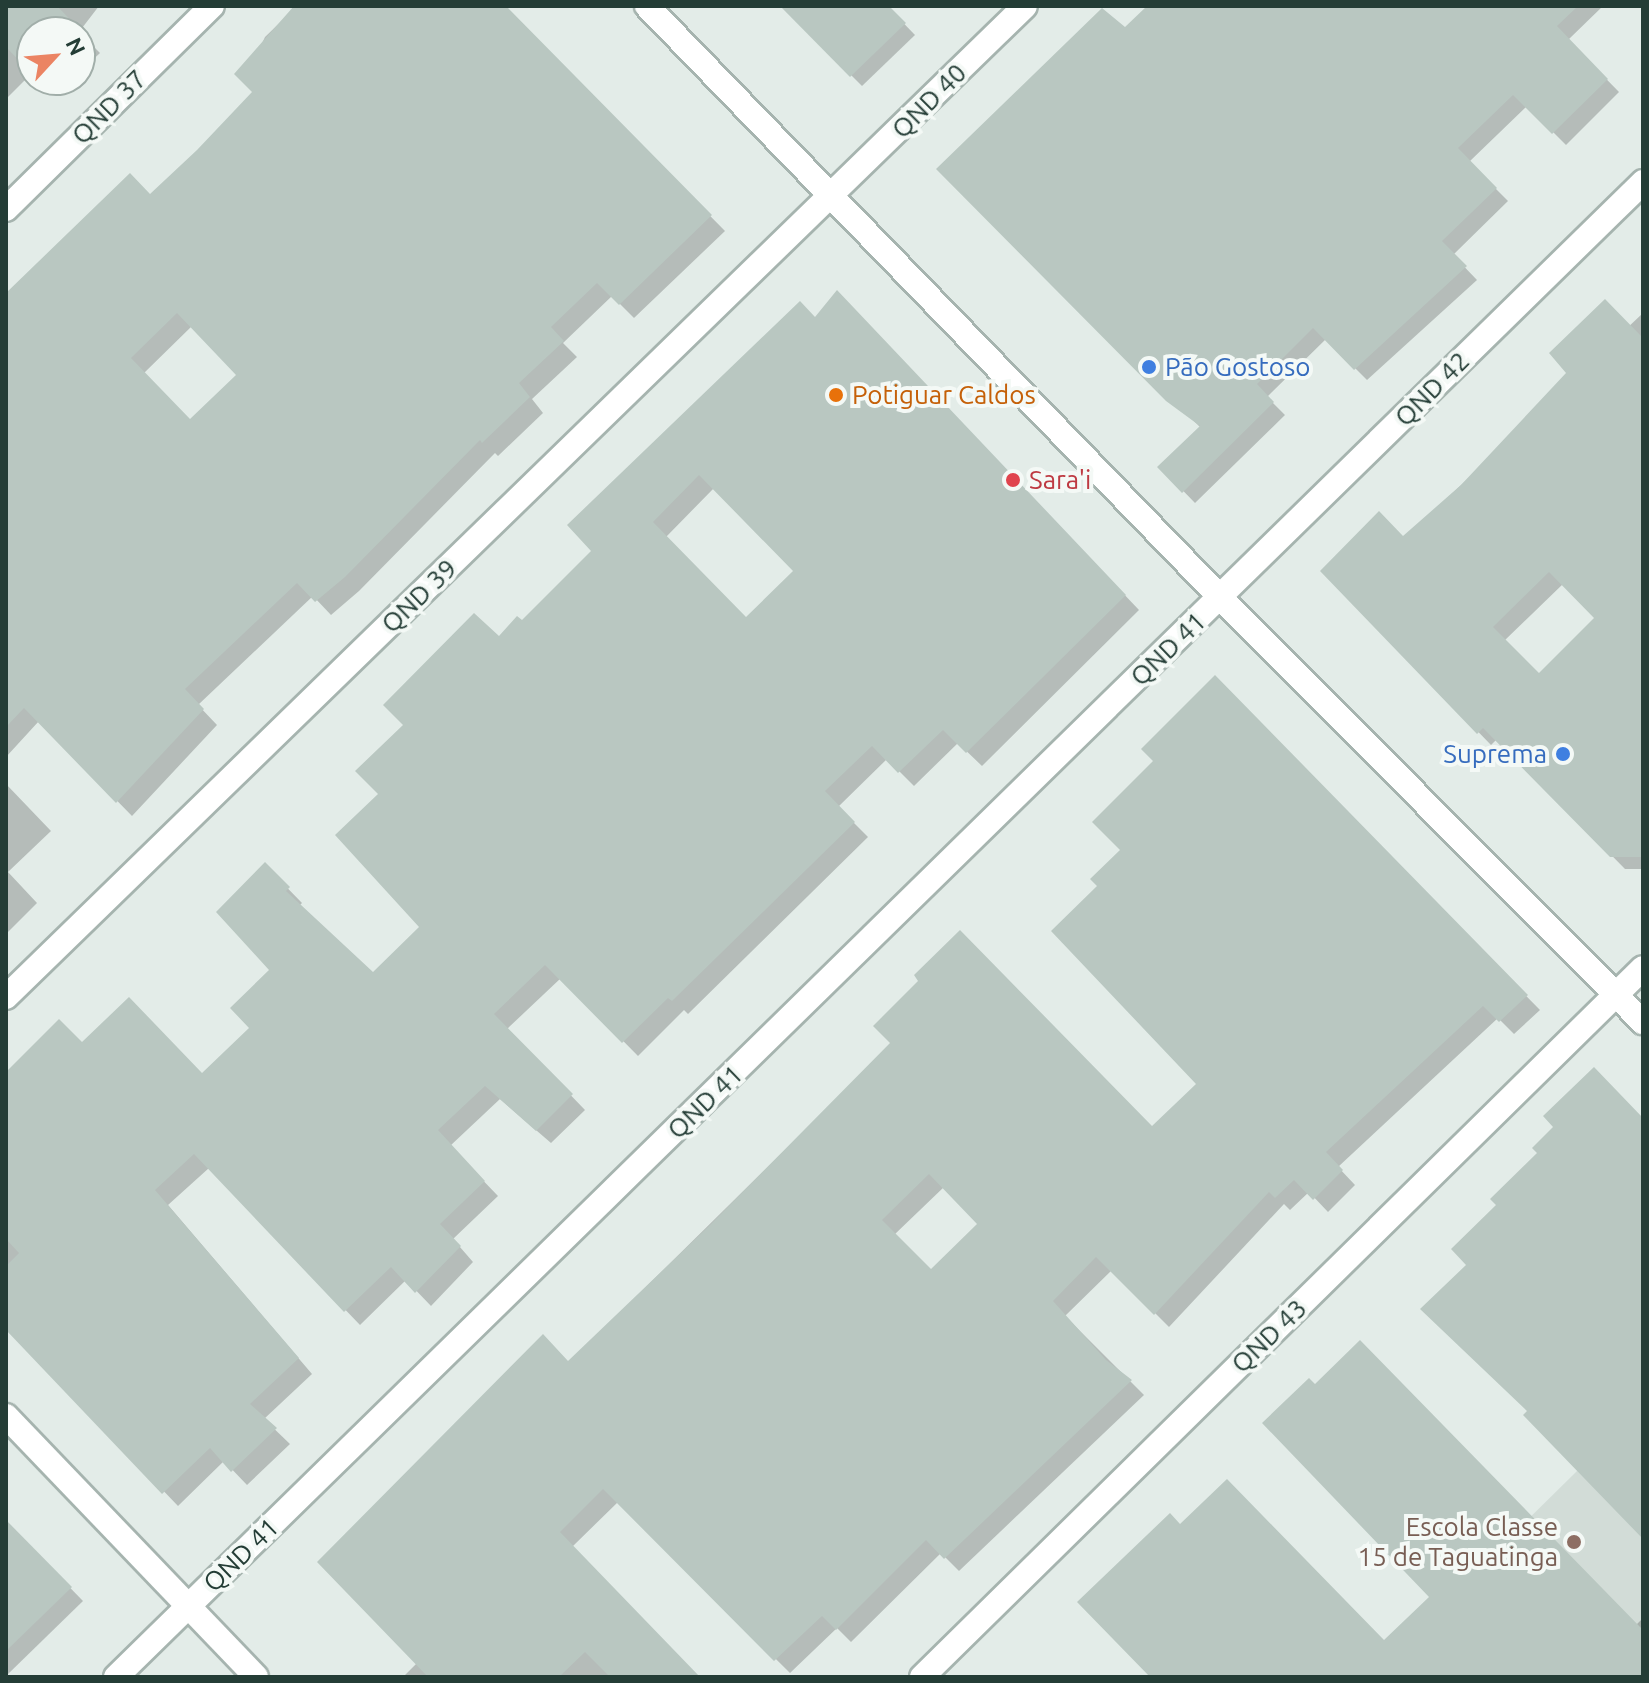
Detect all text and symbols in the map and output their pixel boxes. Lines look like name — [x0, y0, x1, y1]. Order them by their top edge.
north arrow — [16, 16, 96, 96]
text: N — [61, 33, 91, 59]
street label: QND 40 — [885, 57, 973, 145]
street label: QND 37 — [65, 63, 153, 151]
street label: QND 42 — [1388, 345, 1476, 433]
place label: Pão Gostoso — [1165, 351, 1310, 383]
marker: Pão Gostoso — [1140, 358, 1158, 376]
place label: Potiguar Caldos — [852, 379, 1036, 411]
marker: Potiguar Caldos — [827, 386, 845, 404]
place label: Sara'i — [1029, 464, 1091, 496]
marker: Sara'i — [1004, 471, 1022, 489]
street label: QND 39 — [375, 553, 463, 639]
street label: QND 41 — [1124, 606, 1212, 692]
place label: Suprema — [1443, 738, 1547, 770]
marker: Suprema — [1554, 745, 1572, 763]
street label: QND 41 — [661, 1059, 749, 1145]
street label: QND 43 — [1225, 1293, 1313, 1379]
place label: Escola Classe 15 de Taguatinga — [1358, 1511, 1558, 1572]
street label: QND 41 — [197, 1512, 285, 1598]
marker: Escola Classe 15 de Taguatinga — [1565, 1533, 1583, 1551]

